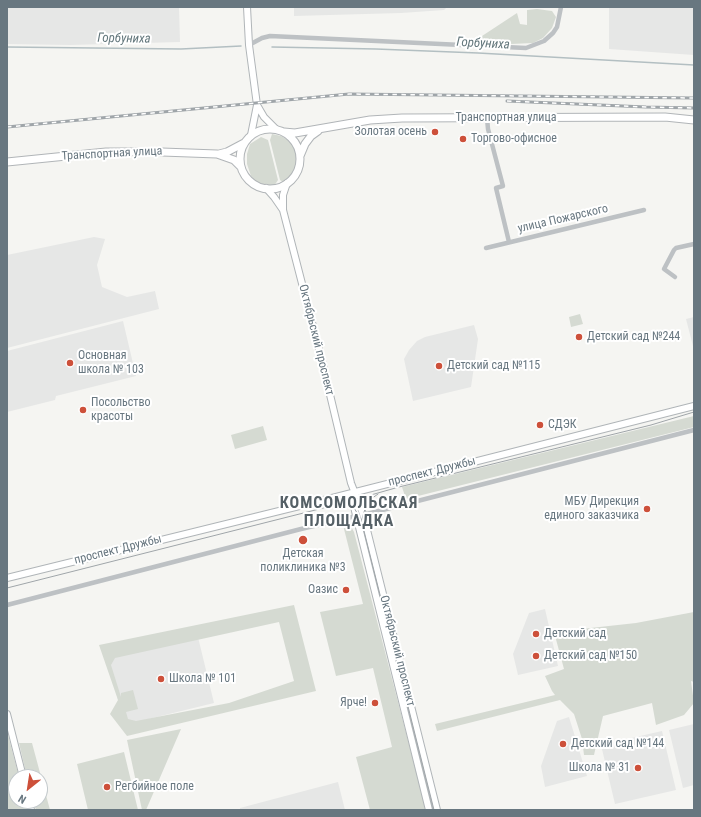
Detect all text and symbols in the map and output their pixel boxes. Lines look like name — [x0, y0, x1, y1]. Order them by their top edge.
water label: Горбуниха — [97, 31, 151, 47]
water label: Горбуниха — [456, 35, 510, 53]
street label: Транспортная улица — [455, 111, 557, 125]
place label: Золотая осень — [355, 125, 427, 139]
marker: Золотая осень — [430, 127, 440, 137]
place label: Торгово-офисное — [471, 132, 557, 146]
marker: Торгово-офисное — [458, 134, 468, 144]
street label: Транспортная улица — [61, 144, 163, 164]
street label: улица Пожарского — [516, 202, 610, 236]
street label: Октябрьский проспект — [295, 283, 337, 397]
place label: Детский сад №244 — [587, 330, 680, 344]
marker: Детский сад №244 — [574, 332, 584, 342]
place label: Основная школа № 103 — [78, 349, 144, 377]
marker: Основная школа № 103 — [65, 358, 75, 368]
place label: Детский сад №115 — [447, 359, 540, 373]
marker: Детский сад №115 — [434, 361, 444, 371]
place label: Посольство красоты — [91, 396, 151, 424]
marker: Посольство красоты — [78, 405, 88, 415]
place label: СДЭК — [548, 418, 577, 432]
marker: СДЭК — [535, 420, 545, 430]
street label: проспект Дружбы — [387, 454, 477, 490]
district label: КОМСОМОЛЬСКАЯ ПЛОЩАДКА — [280, 494, 418, 532]
place label: МБУ Дирекция единого заказчика — [544, 495, 639, 523]
marker: МБУ Дирекция единого заказчика — [642, 504, 652, 514]
street label: проспект Дружбы — [73, 532, 163, 568]
marker: Детская поликлиника №3 — [297, 534, 309, 546]
place label: Детская поликлиника №3 — [260, 547, 346, 575]
place label: Оазис — [308, 583, 338, 597]
marker: Оазис — [341, 585, 351, 595]
street label: Октябрьский проспект — [376, 594, 418, 708]
place label: Детский сад — [544, 627, 606, 641]
marker: Детский сад — [531, 629, 541, 639]
place label: Детский сад №150 — [544, 649, 637, 663]
marker: Детский сад №150 — [531, 651, 541, 661]
place label: Школа № 101 — [169, 672, 236, 686]
marker: Школа № 101 — [156, 674, 166, 684]
place label: Ярче! — [340, 696, 367, 710]
marker: Ярче! — [370, 698, 380, 708]
place label: Детский сад №144 — [571, 737, 664, 751]
marker: Детский сад №144 — [558, 739, 568, 749]
place label: Школа № 31 — [569, 761, 630, 775]
marker: Школа № 31 — [633, 763, 643, 773]
north arrow — [8, 769, 48, 809]
place label: Регбийное поле — [115, 780, 194, 794]
marker: Регбийное поле — [102, 782, 112, 792]
text: N — [16, 792, 28, 806]

